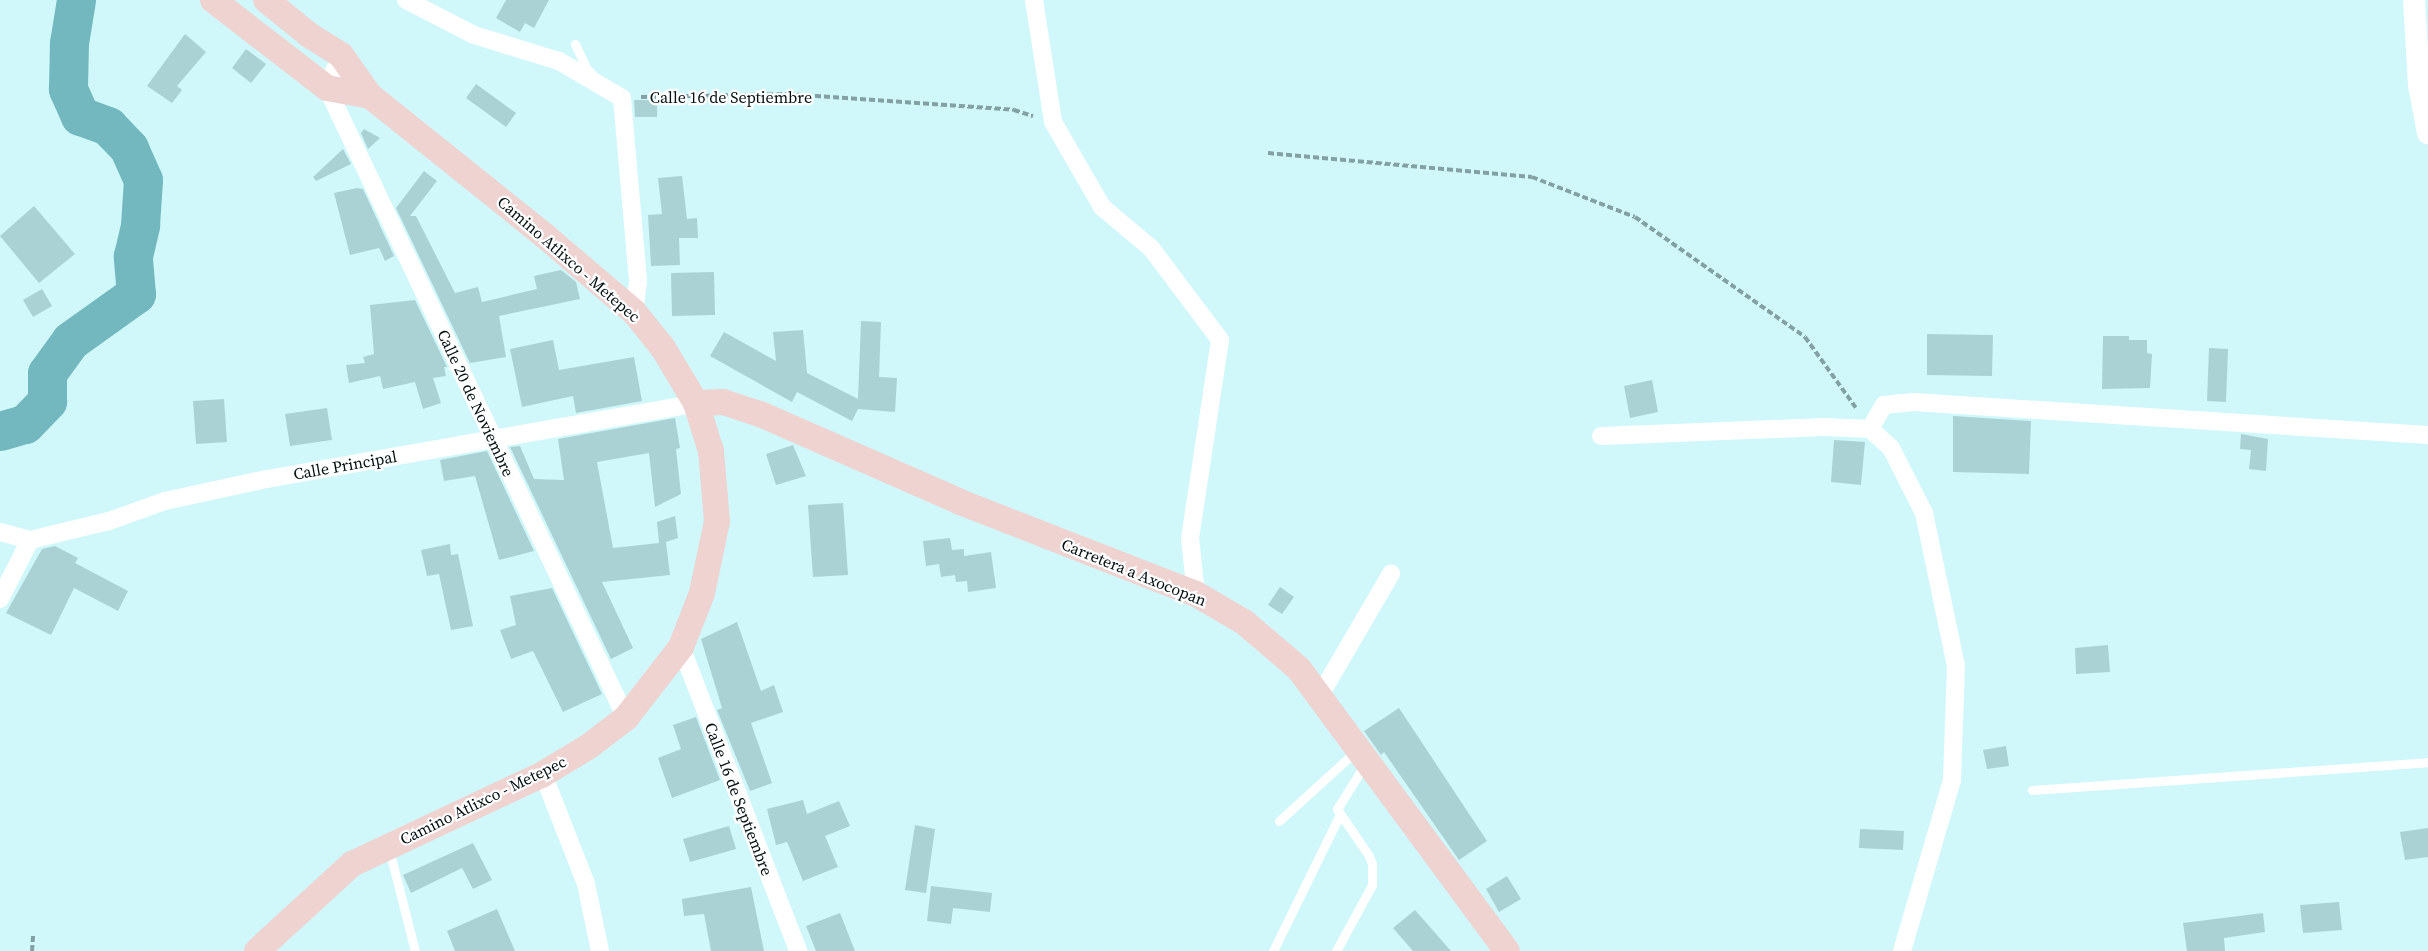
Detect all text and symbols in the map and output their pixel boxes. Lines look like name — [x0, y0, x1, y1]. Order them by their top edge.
street label: Calle 16 de Septiembre — [650, 87, 812, 107]
street label: Camino Atlixco - Metepec — [494, 192, 644, 326]
street label: Calle 20 de Noviembre — [433, 326, 519, 480]
street label: Calle Principal — [292, 446, 398, 484]
street label: Carretera a Axocopan — [1059, 534, 1209, 610]
street label: Calle 16 de Septiembre — [701, 720, 777, 878]
street label: Camino Atlixco - Metepec — [397, 751, 569, 849]

